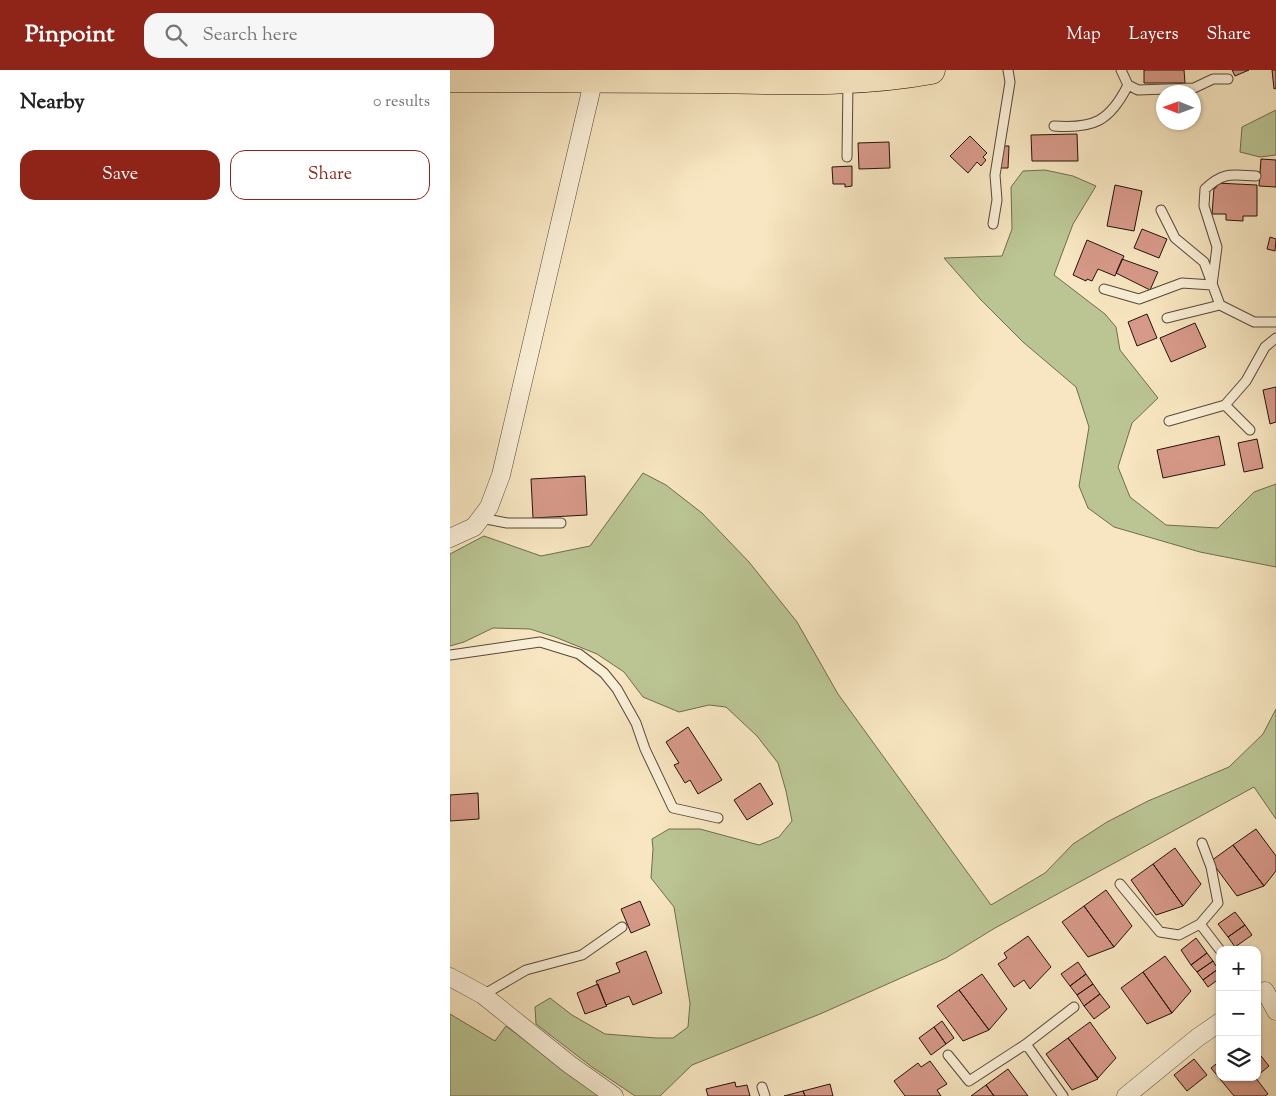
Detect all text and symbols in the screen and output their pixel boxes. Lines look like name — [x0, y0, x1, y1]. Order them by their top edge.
search box — [144, 13, 494, 58]
text: Pinpoint — [25, 18, 114, 52]
icon: search — [162, 21, 190, 49]
text: Search here — [202, 22, 298, 49]
text: Map — [1066, 22, 1101, 48]
text: Layers — [1129, 22, 1179, 48]
text: Share — [1207, 22, 1251, 48]
north arrow — [1156, 85, 1201, 130]
text: Nearby — [20, 88, 85, 118]
text: 0 results — [373, 91, 430, 114]
button: Save — [20, 150, 220, 200]
button: Share — [230, 150, 430, 200]
map controls — [1216, 946, 1261, 1081]
button: + — [1216, 946, 1261, 991]
button: − — [1216, 991, 1261, 1036]
button: layers — [1216, 1036, 1261, 1081]

